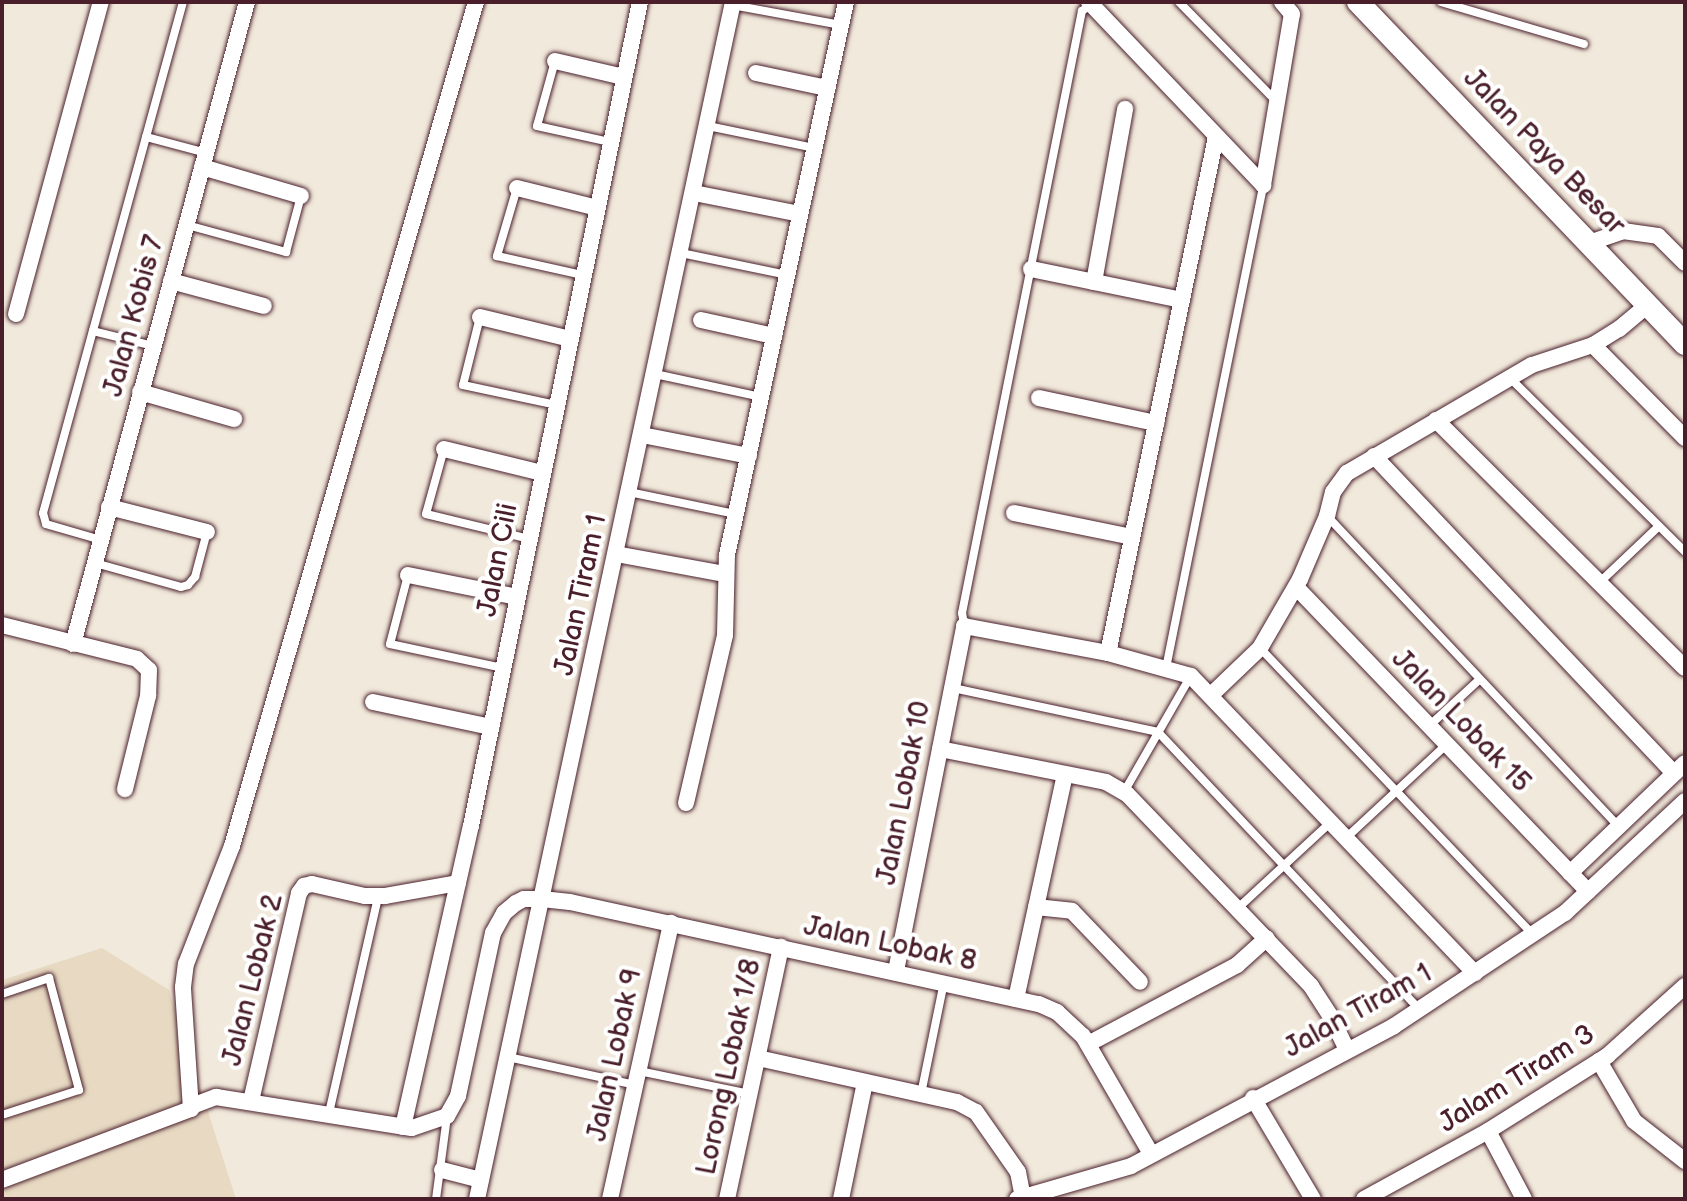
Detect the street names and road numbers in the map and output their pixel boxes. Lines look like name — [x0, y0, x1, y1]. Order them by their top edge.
street label: Jalan Paya Besar — [1456, 62, 1632, 242]
street label: Jalan Kobis 7 — [96, 231, 172, 401]
street label: Jalan Cili — [471, 501, 525, 619]
street label: Jalan Tiram 1 — [547, 511, 615, 679]
street label: Jalan Lobak 15 — [1384, 642, 1538, 800]
street label: Jalan Lobak 10 — [870, 698, 938, 888]
street label: Jalan Lobak 2 — [215, 891, 291, 1069]
street label: Jalan Lobak 8 — [801, 909, 979, 979]
street label: Lorong Lobak 1/8 — [690, 956, 768, 1178]
street label: Jalan Tiram 1 — [1278, 956, 1438, 1066]
street label: Jalan Lobak 9 — [580, 966, 650, 1144]
street label: Jalam Tiram 3 — [1433, 1018, 1601, 1140]

